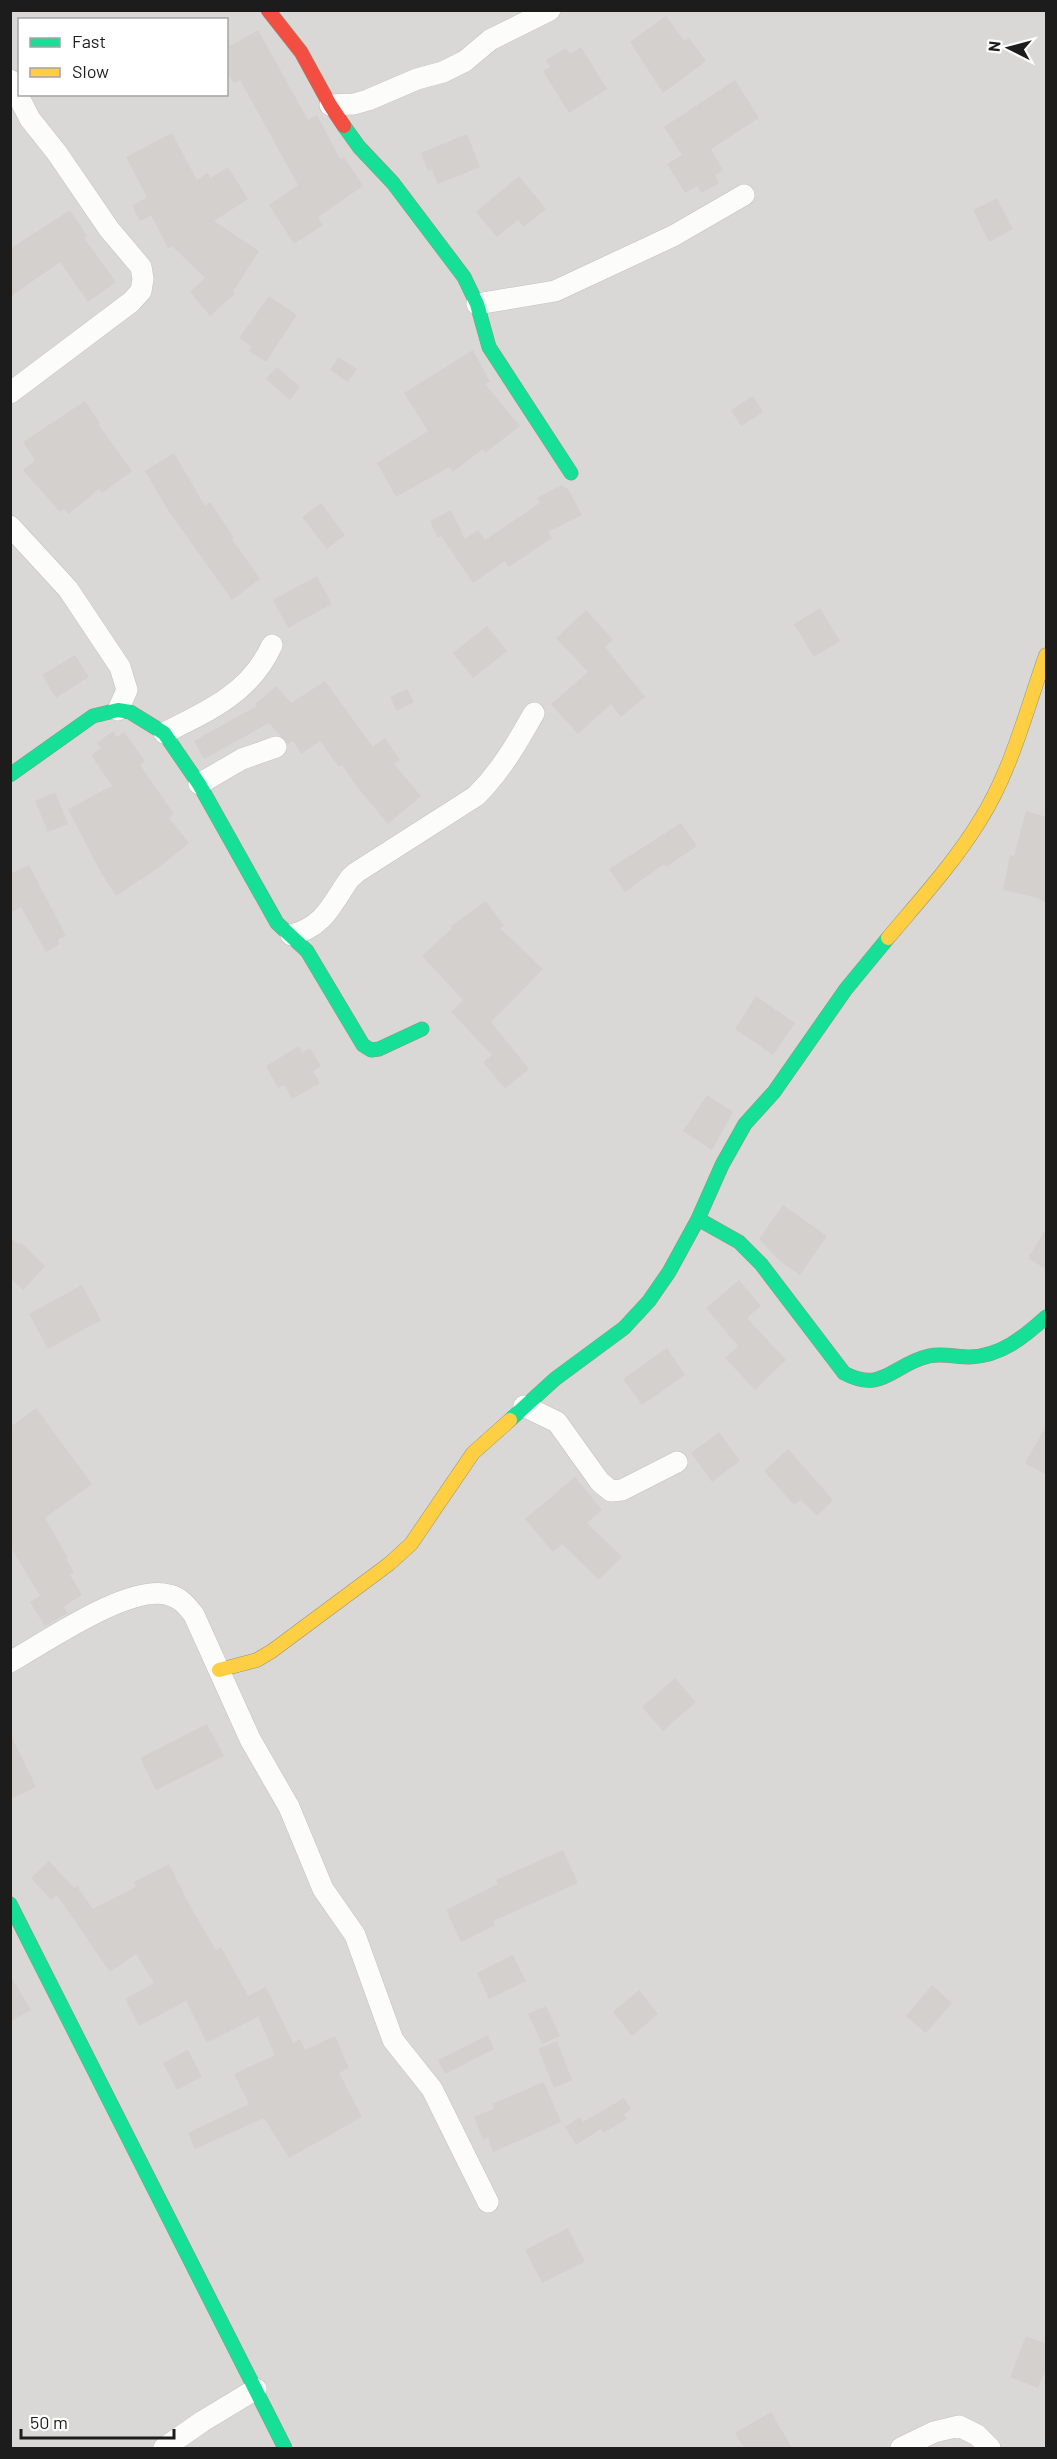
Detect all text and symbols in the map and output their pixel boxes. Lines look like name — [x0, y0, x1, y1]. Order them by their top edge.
legend — [18, 18, 228, 96]
north arrow — [979, 18, 1039, 78]
text: Fast — [72, 30, 106, 52]
text: N — [984, 40, 1004, 53]
text: Slow — [72, 60, 109, 82]
scale bar — [21, 2402, 174, 2440]
text: 50 m — [30, 2411, 68, 2433]

